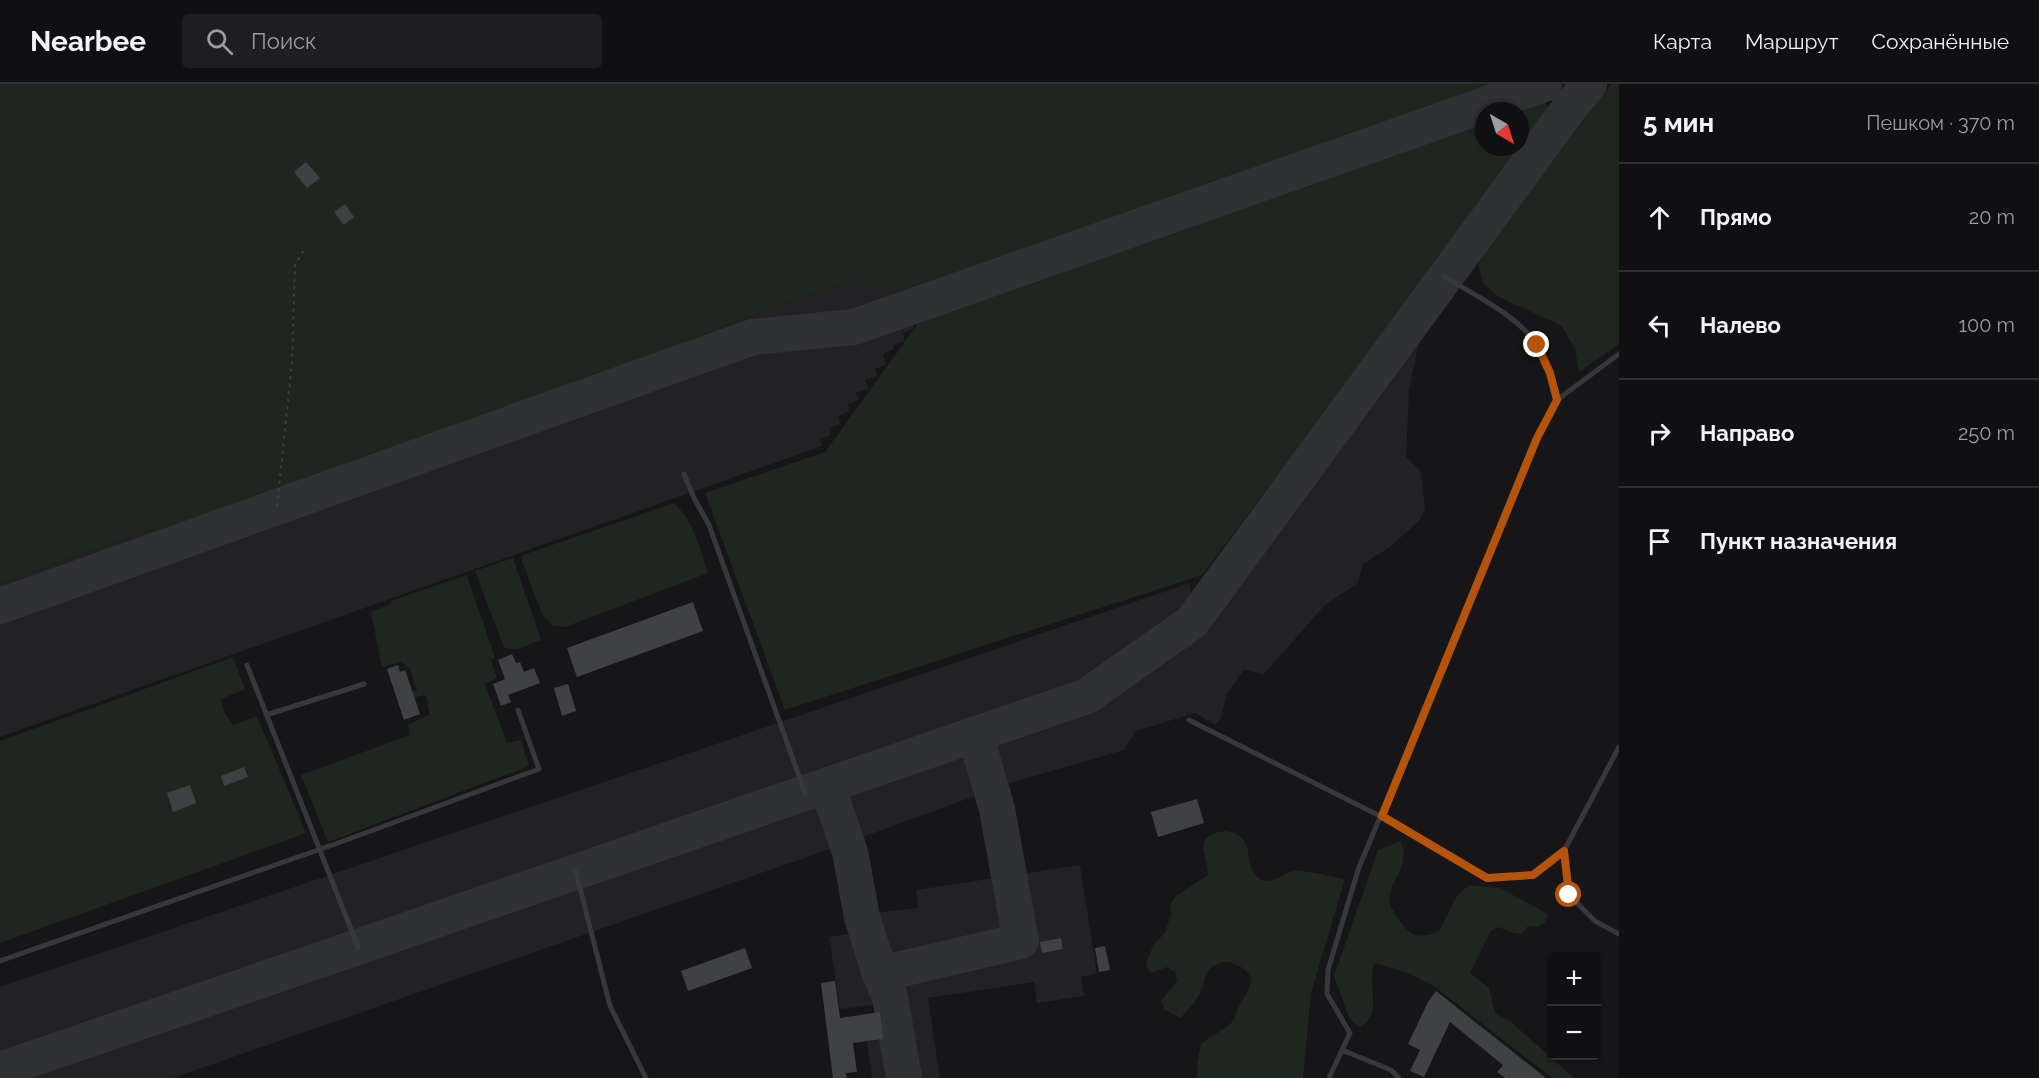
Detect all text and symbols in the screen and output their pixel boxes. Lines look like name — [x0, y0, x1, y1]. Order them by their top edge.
search box — [182, 14, 602, 68]
text: Nearbee — [30, 25, 146, 58]
icon: search — [203, 25, 236, 58]
text: Поиск — [251, 28, 316, 54]
text: Карта — [1653, 29, 1712, 54]
text: Маршрут — [1745, 29, 1838, 54]
text: Сохранённые — [1871, 29, 2009, 54]
north arrow — [1475, 102, 1529, 156]
text: 5 мин — [1643, 108, 1714, 138]
text: Пешком · 370 m — [1866, 111, 2015, 135]
icon: ahead — [1643, 201, 1676, 234]
text: Прямо — [1700, 204, 1772, 230]
text: 20 m — [1969, 205, 2015, 229]
icon: left — [1643, 309, 1676, 342]
text: Налево — [1700, 312, 1781, 338]
text: 100 m — [1958, 313, 2015, 337]
route end — [1523, 331, 1549, 357]
icon: right — [1643, 417, 1676, 450]
text: Направо — [1700, 420, 1794, 446]
text: 250 m — [1958, 421, 2015, 445]
icon: arrive — [1643, 525, 1676, 558]
text: Пункт назначения — [1700, 528, 1897, 554]
route start — [1555, 881, 1581, 907]
map controls — [1547, 952, 1601, 1060]
button: + — [1547, 952, 1601, 1006]
button: − — [1547, 1006, 1601, 1060]

